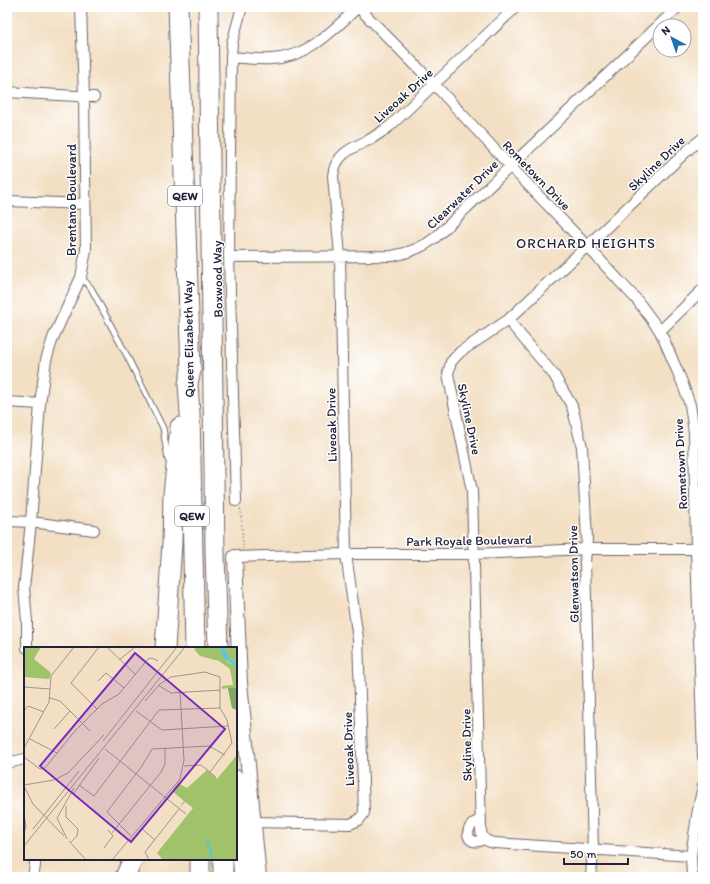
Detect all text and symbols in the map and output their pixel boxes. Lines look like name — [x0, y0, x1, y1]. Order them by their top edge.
north arrow — [652, 18, 692, 58]
text: N — [659, 23, 673, 38]
street label: Liveoak Drive — [371, 65, 436, 126]
street label: Skyline Drive — [625, 133, 688, 194]
street label: Rometown Drive — [500, 137, 574, 213]
street label: Brentano Boulevard — [64, 144, 79, 256]
street label: Clearwater Drive — [424, 157, 501, 232]
road number: QEW — [168, 186, 202, 206]
district label: ORCHARD HEIGHTS — [516, 235, 656, 252]
street label: Boxwood Way — [209, 240, 226, 318]
street label: Queen Elizabeth Way — [180, 280, 197, 398]
street label: Skyline Drive — [455, 382, 484, 456]
street label: Liveoak Drive — [323, 388, 340, 462]
street label: Rometown Drive — [671, 418, 690, 510]
road number: QEW — [175, 506, 209, 526]
street label: Glenwatson Drive — [565, 525, 582, 623]
street label: Park Royale Boulevard — [406, 532, 532, 549]
inset map — [24, 647, 237, 860]
street label: Skyline Drive — [458, 709, 475, 781]
street label: Liveoak Drive — [340, 712, 357, 786]
scale bar — [564, 840, 628, 866]
text: 50 m — [570, 847, 596, 861]

